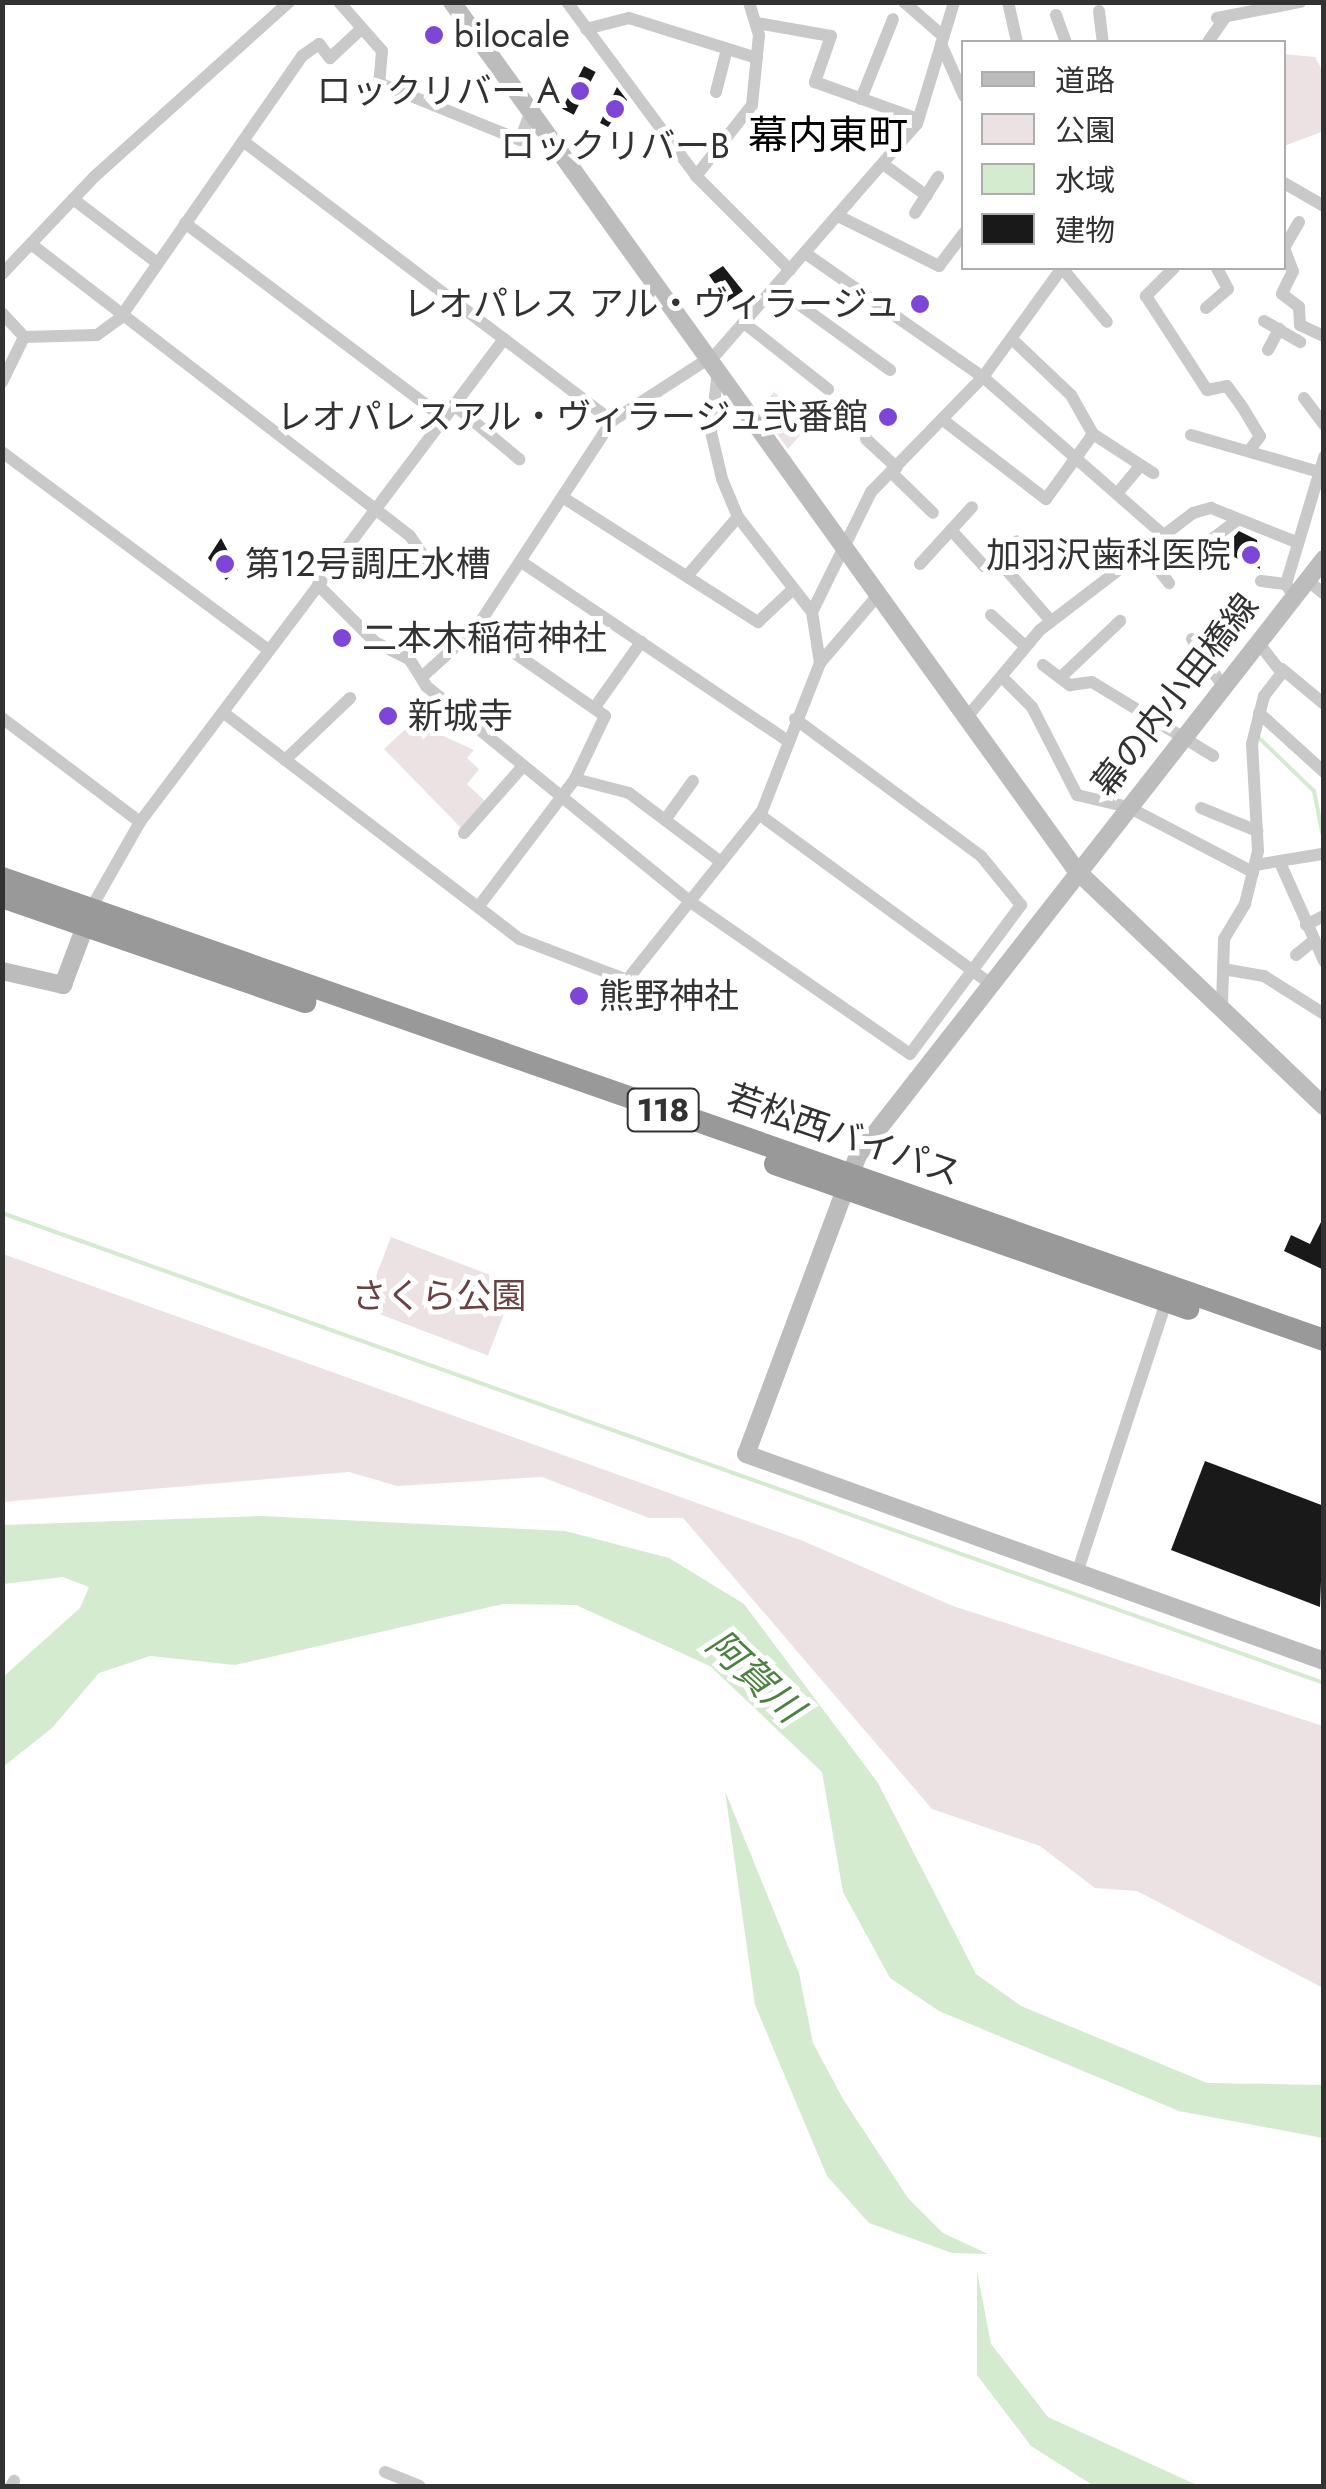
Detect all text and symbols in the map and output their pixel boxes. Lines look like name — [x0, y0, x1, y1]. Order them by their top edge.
place label: bilocale — [454, 14, 570, 56]
marker: bilocale — [423, 24, 445, 46]
legend — [961, 40, 1286, 270]
text: 道路 — [1055, 59, 1115, 102]
place label: ロックリバー A — [316, 70, 560, 112]
marker: ロックリバー A — [569, 80, 591, 102]
marker: ロックリバーB — [604, 98, 626, 120]
text: 公園 — [1055, 109, 1115, 152]
district label: 幕内東町 — [748, 111, 908, 159]
place label: ロックリバーB — [500, 125, 730, 167]
text: 水域 — [1055, 159, 1115, 202]
text: 建物 — [1055, 209, 1115, 252]
place label: レオパレス アル・ヴィラージュ — [400, 283, 900, 325]
marker: レオパレス アル・ヴィラージュ — [909, 293, 931, 315]
place label: レオパレスアル・ヴィラージュ弐番館 — [273, 396, 868, 438]
marker: レオパレスアル・ヴィラージュ弐番館 — [877, 406, 899, 428]
place label: 加羽沢歯科医院 — [986, 534, 1231, 576]
place label: 第12号調圧水槽 — [245, 543, 491, 585]
marker: 加羽沢歯科医院 — [1240, 544, 1262, 566]
marker: 第12号調圧水槽 — [214, 553, 236, 575]
street label: 幕の内小田橋線 — [1083, 586, 1267, 804]
place label: 二本木稲荷神社 — [362, 617, 607, 659]
marker: 二本木稲荷神社 — [331, 627, 353, 649]
place label: 新城寺 — [408, 695, 513, 737]
marker: 新城寺 — [377, 705, 399, 727]
place label: 熊野神社 — [599, 975, 739, 1017]
marker: 熊野神社 — [568, 985, 590, 1007]
street label: 若松西バイパス — [721, 1075, 967, 1195]
road number: 118 — [626, 1083, 700, 1137]
park label: さくら公園 — [352, 1275, 526, 1317]
water label: 阿賀川 — [698, 1620, 812, 1732]

